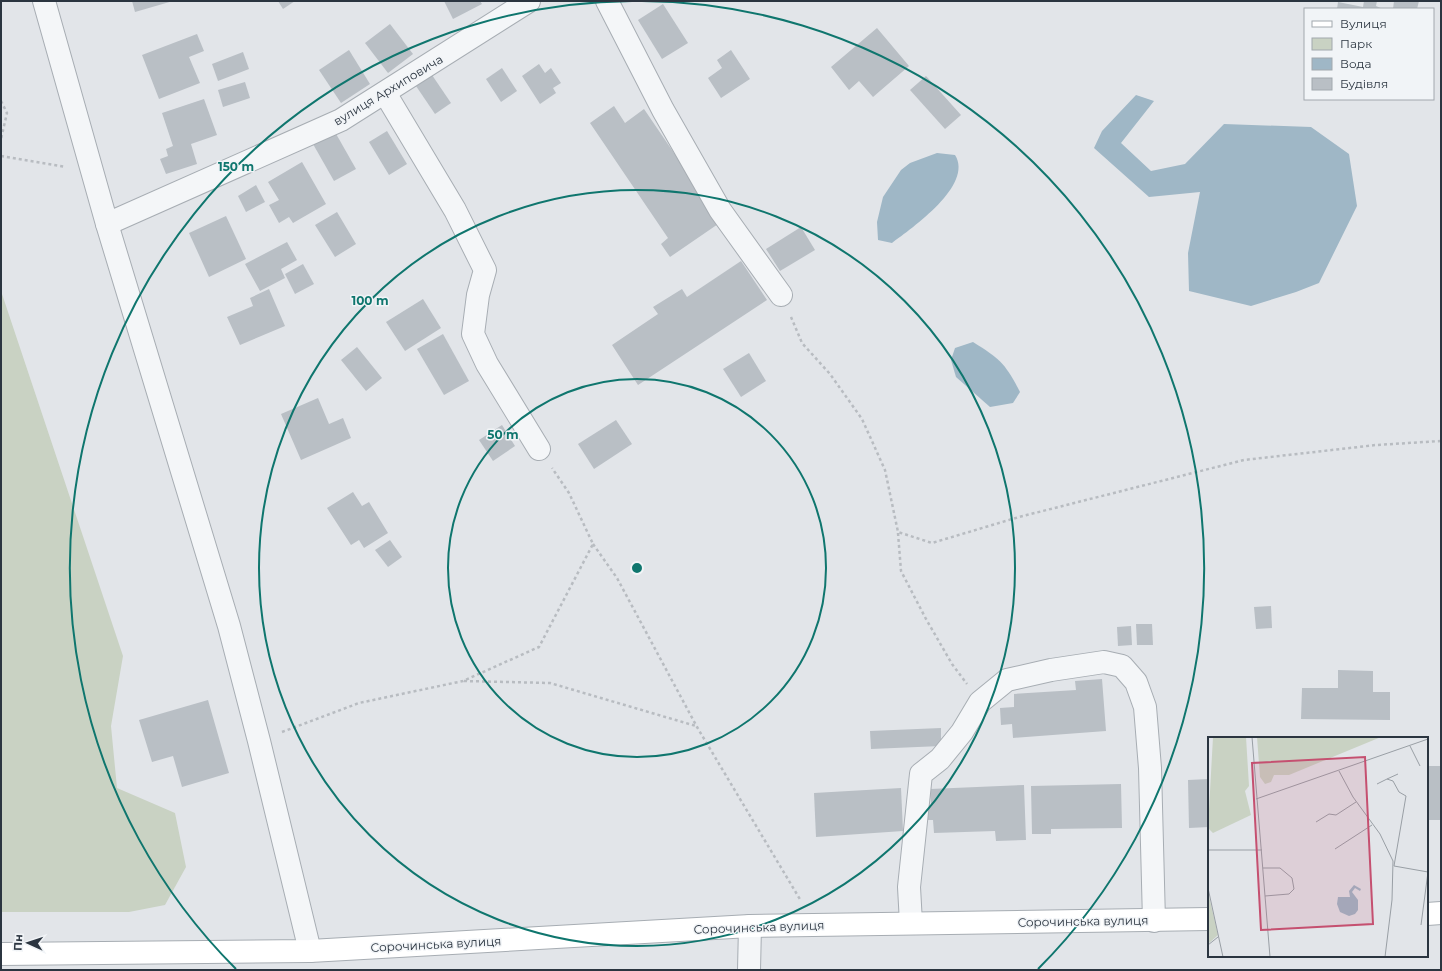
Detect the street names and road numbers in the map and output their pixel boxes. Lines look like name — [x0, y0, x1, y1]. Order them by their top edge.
street label: вулиця Архиповича — [330, 51, 446, 129]
street label: Сорочинська вулиця — [1017, 912, 1149, 930]
street label: Сорочинська вулиця — [693, 917, 825, 937]
street label: Сорочинська вулиця — [370, 933, 502, 955]

